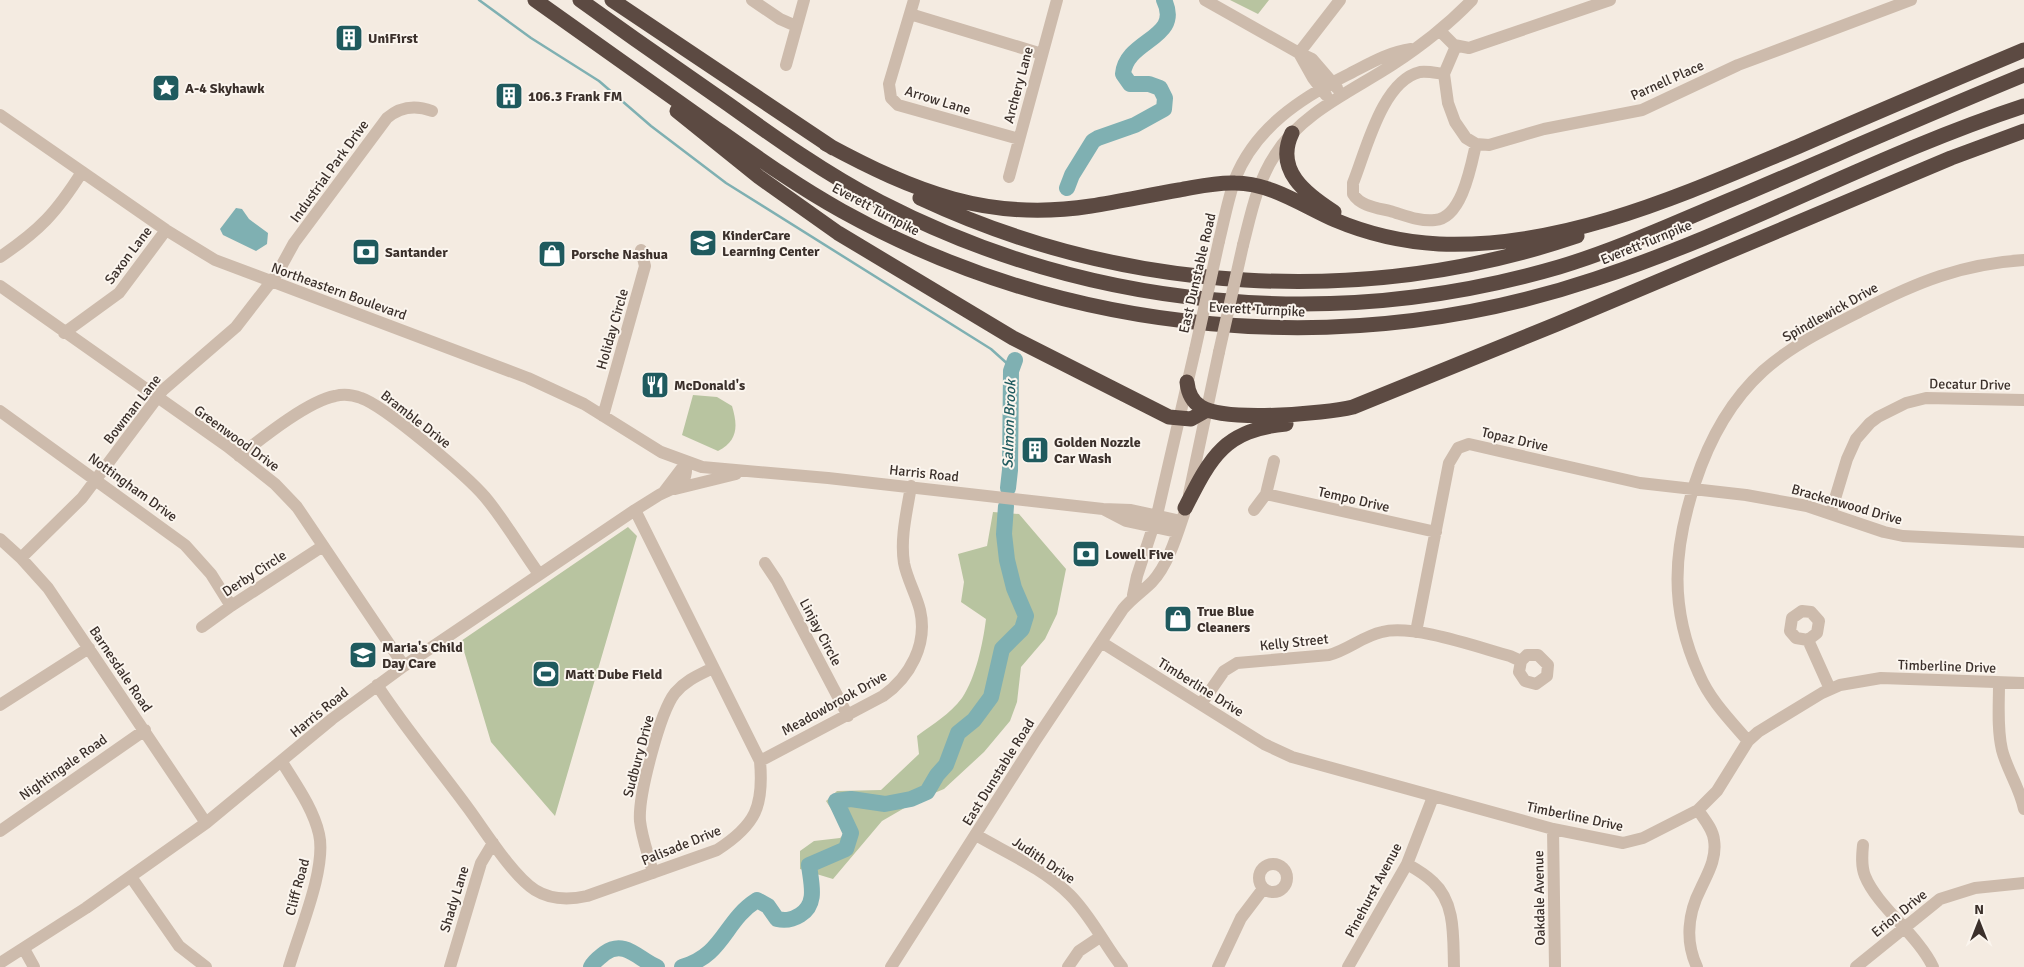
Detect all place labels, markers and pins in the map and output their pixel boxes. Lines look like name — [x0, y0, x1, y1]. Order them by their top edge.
building icon: UniFirst — [334, 23, 364, 53]
place label: UniFirst — [368, 30, 419, 47]
place icon: A-4 Skyhawk — [151, 73, 181, 103]
place label: A-4 Skyhawk — [185, 80, 265, 97]
building icon: 106.3 Frank FM — [494, 81, 524, 111]
place label: 106.3 Frank FM — [528, 88, 622, 105]
place label: KinderCare Learning Center — [722, 227, 820, 260]
school or university icon: KinderCare Learning Center — [688, 228, 718, 258]
bank icon: Santander — [351, 237, 381, 267]
shop icon: Porsche Nashua — [537, 239, 567, 269]
place label: Santander — [385, 244, 448, 261]
place label: Porsche Nashua — [571, 246, 668, 263]
restaurant icon: McDonald's — [640, 370, 670, 400]
place label: McDonald's — [674, 377, 745, 394]
place label: Golden Nozzle Car Wash — [1054, 434, 1141, 467]
building icon: Golden Nozzle Car Wash — [1020, 435, 1050, 465]
bank icon: Lowell Five — [1071, 539, 1101, 569]
place label: Lowell Five — [1105, 546, 1174, 563]
place label: True Blue Cleaners — [1197, 603, 1254, 636]
shop icon: True Blue Cleaners — [1163, 604, 1193, 634]
place label: Maria's Child Day Care — [382, 639, 463, 672]
school or university icon: Maria's Child Day Care — [348, 640, 378, 670]
sports icon: Matt Dube Field — [531, 659, 561, 689]
place label: Matt Dube Field — [565, 666, 663, 683]

